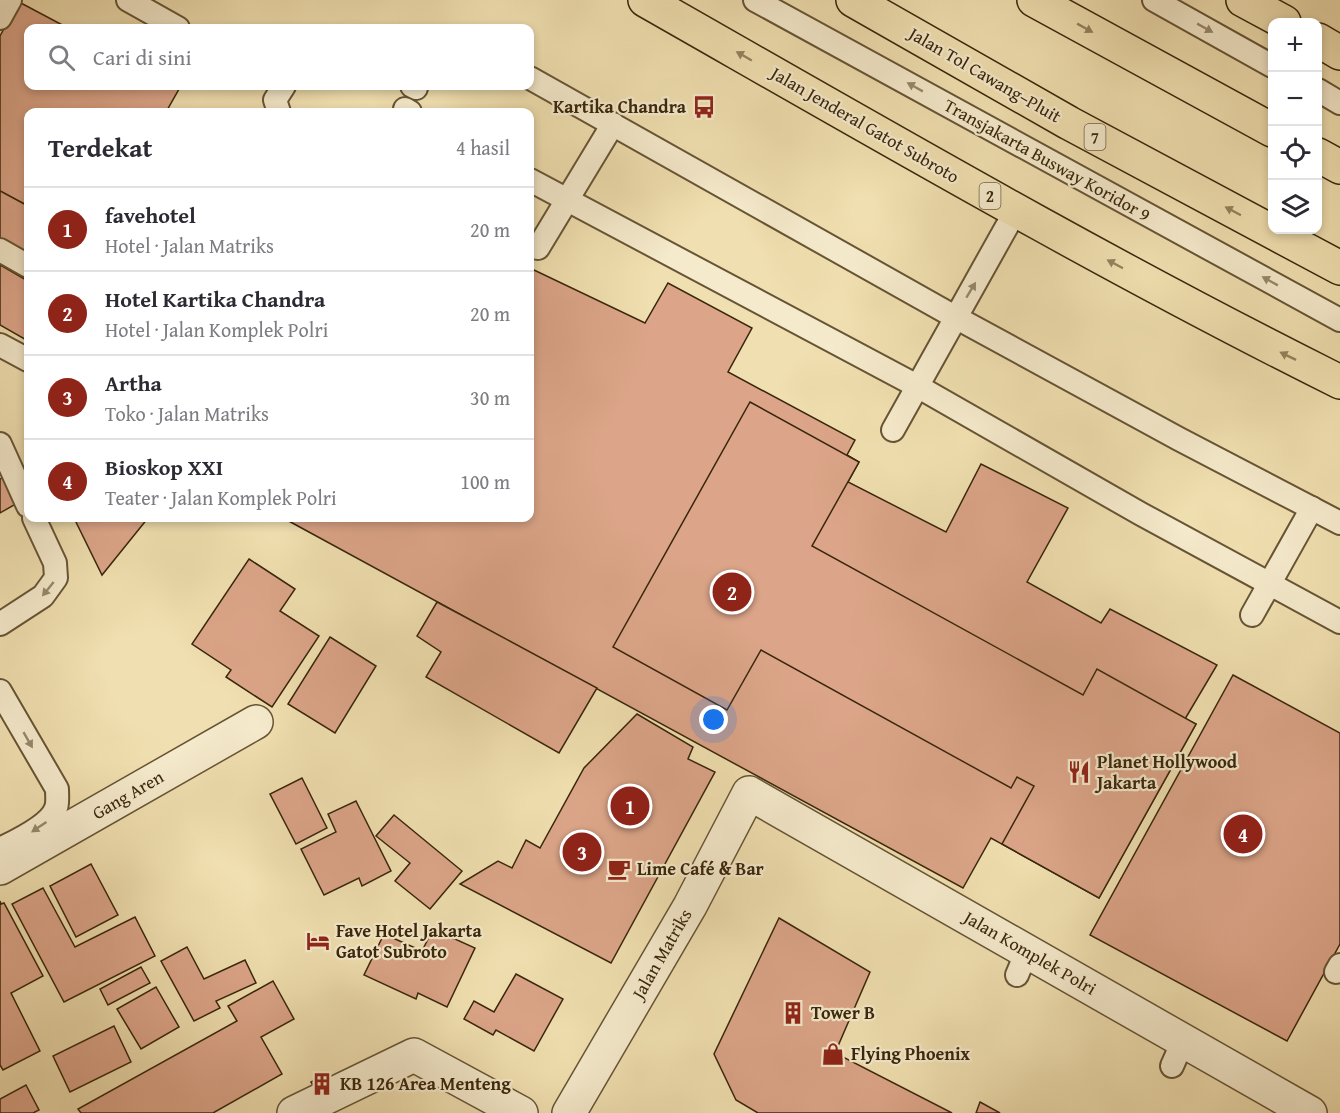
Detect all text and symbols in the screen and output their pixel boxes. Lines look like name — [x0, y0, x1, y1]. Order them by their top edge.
map controls — [1268, 18, 1322, 234]
button: + — [1268, 18, 1322, 72]
street label: Jalan Tol Cawang–Pluit — [902, 19, 1067, 130]
one-way arrow — [1077, 23, 1094, 33]
one-way arrow — [1197, 23, 1214, 33]
search box — [24, 24, 534, 90]
icon: search — [45, 41, 78, 74]
text: Cari di sini — [93, 41, 192, 73]
one-way arrow — [735, 51, 752, 61]
street label: Jalan Jenderal Gatot Subroto — [764, 58, 964, 190]
button: − — [1268, 72, 1322, 126]
one-way arrow — [906, 82, 923, 92]
street label: Transjakarta Busway Koridor 9 — [939, 91, 1155, 228]
place label: Kartika Chandra — [553, 93, 687, 120]
bus stop icon: Kartika Chandra — [691, 94, 717, 120]
road number: 7 — [1084, 124, 1106, 150]
button: locate — [1268, 126, 1322, 180]
text: Terdekat — [48, 128, 152, 167]
text: 4 hasil — [456, 133, 510, 162]
button: layers — [1268, 180, 1322, 234]
road number: 2 — [980, 183, 1000, 209]
text: favehotel — [105, 199, 196, 231]
one-way arrow — [1224, 206, 1241, 216]
text: 1 — [62, 215, 73, 244]
text: 20 m — [470, 215, 510, 244]
text: Hotel · Jalan Matriks — [105, 231, 274, 260]
one-way arrow — [1107, 259, 1124, 269]
one-way arrow — [1261, 276, 1278, 286]
one-way arrow — [966, 282, 977, 298]
text: Hotel Kartika Chandra — [105, 283, 325, 315]
text: 2 — [62, 299, 73, 328]
text: 20 m — [470, 299, 510, 328]
text: Hotel · Jalan Komplek Polri — [105, 315, 328, 344]
one-way arrow — [1279, 351, 1296, 360]
text: Artha — [105, 367, 162, 399]
text: 3 — [62, 383, 73, 412]
text: 30 m — [470, 383, 510, 412]
text: Toko · Jalan Matriks — [105, 399, 269, 428]
text: Bioskop XXI — [105, 451, 223, 483]
text: 4 — [62, 467, 73, 496]
text: 100 m — [460, 467, 510, 496]
text: Teater · Jalan Komplek Polri — [105, 483, 337, 512]
pin: 2 — [712, 570, 752, 614]
one-way arrow — [41, 581, 54, 597]
your location — [699, 705, 728, 734]
one-way arrow — [23, 732, 34, 748]
place label: Planet Hollywood Jakarta — [1094, 748, 1238, 796]
restaurant icon: Planet Hollywood Jakarta — [1066, 759, 1092, 785]
street label: Gang Aren — [87, 763, 169, 826]
pin: 1 — [610, 784, 650, 828]
pin: 4 — [1224, 812, 1262, 856]
one-way arrow — [31, 821, 47, 832]
pin: 3 — [562, 830, 602, 874]
place label: Lime Café & Bar — [637, 855, 765, 882]
cafe icon: Lime Café & Bar — [606, 856, 632, 882]
street label: Jalan Komplek Polri — [957, 903, 1102, 1002]
street label: Jalan Matriks — [624, 904, 698, 1006]
place label: Fave Hotel Jakarta Gatot Subroto — [336, 917, 482, 965]
hotel icon: Fave Hotel Jakarta Gatot Subroto — [305, 928, 331, 954]
place label: Tower B — [811, 999, 875, 1026]
building icon: Tower B — [780, 1000, 806, 1026]
place label: Flying Phoenix — [851, 1040, 971, 1067]
shop icon: Flying Phoenix — [820, 1041, 846, 1067]
place label: KB 126 Area Menteng — [340, 1070, 511, 1097]
building icon: KB 126 Area Menteng — [309, 1071, 335, 1097]

